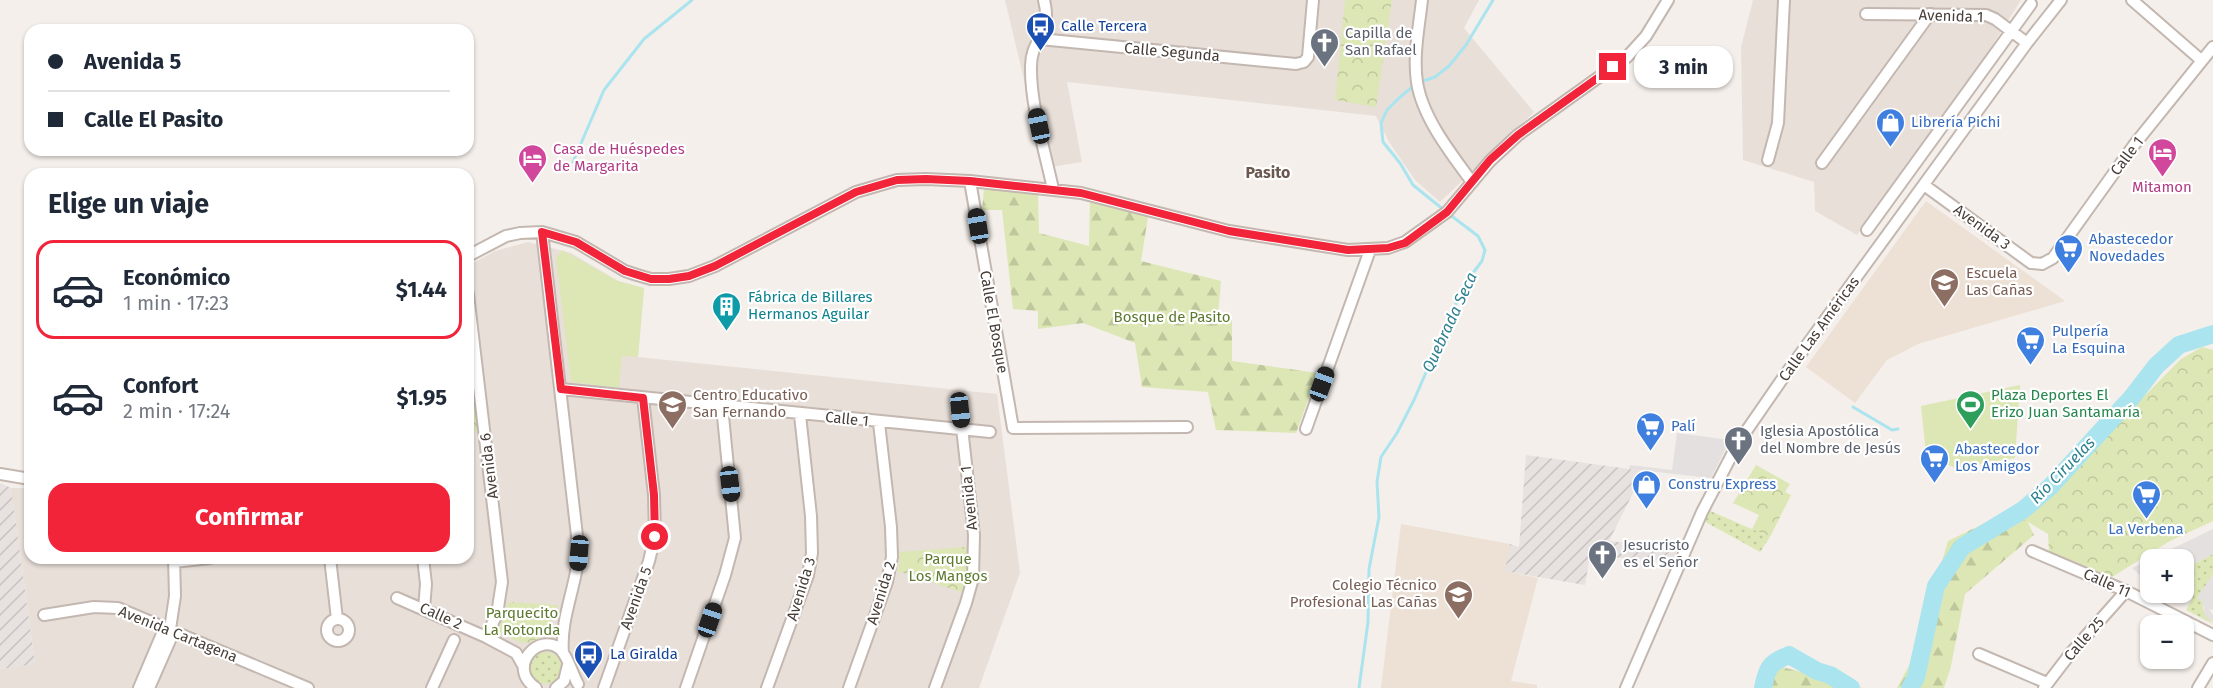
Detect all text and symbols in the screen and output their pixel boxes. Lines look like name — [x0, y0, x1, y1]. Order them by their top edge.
street label: Avenida 1 — [1918, 6, 1984, 26]
bus stop icon: Calle Tercera — [1024, 10, 1056, 52]
place label: Calle Tercera — [1061, 17, 1147, 35]
place label: Capilla de San Rafael — [1345, 24, 1417, 59]
church icon: Capilla de San Rafael — [1308, 26, 1340, 68]
street label: Calle Segunda — [1124, 39, 1220, 65]
callout: 3 min — [1634, 46, 1733, 88]
text: Avenida 5 — [84, 48, 181, 75]
route end — [1599, 53, 1626, 80]
text: 3 min — [1659, 55, 1708, 79]
text: Calle El Pasito — [84, 106, 223, 133]
shop icon: Librería Pichi — [1874, 106, 1906, 148]
car — [1026, 107, 1052, 145]
place label: Librería Pichi — [1911, 113, 2000, 131]
street label: Calle 1 — [2107, 133, 2147, 179]
hotel icon: Mitamon — [2146, 136, 2178, 178]
place label: Casa de Huéspedes de Margarita — [553, 140, 685, 175]
hotel icon: Casa de Huéspedes de Margarita — [516, 142, 548, 184]
district label: Pasito — [1246, 163, 1290, 182]
place label: Mitamon — [2132, 178, 2192, 196]
text: Elige un viaje — [48, 188, 209, 220]
street label: Avenida 3 — [1950, 200, 2014, 254]
car — [966, 207, 990, 245]
place label: Abastecedor Novedades — [2089, 230, 2174, 265]
supermarket icon: Abastecedor Novedades — [2052, 232, 2084, 274]
icon: car — [51, 263, 105, 317]
text: Económico — [123, 264, 230, 291]
place label: Escuela Las Cañas — [1966, 264, 2033, 299]
school or university icon: Escuela Las Cañas — [1929, 266, 1961, 308]
street label: Calle El Bosque — [976, 269, 1012, 375]
water label: Quebrada Seca — [1418, 269, 1481, 375]
street label: Calle Las Américas — [1775, 273, 1863, 385]
text: $1.44 — [396, 276, 447, 303]
place label: Fábrica de Billares Hermanos Aguilar — [748, 288, 873, 323]
building icon: Fábrica de Billares Hermanos Aguilar — [711, 290, 743, 332]
text: 1 min · 17:23 — [123, 291, 229, 315]
park label: Bosque de Pasito — [1114, 308, 1230, 326]
place label: Pulpería La Esquina — [2052, 322, 2125, 357]
supermarket icon: Pulpería La Esquina — [2015, 324, 2047, 366]
car — [1307, 364, 1337, 404]
icon: car — [51, 371, 105, 425]
text: Confort — [123, 372, 199, 399]
text: $1.95 — [397, 384, 447, 411]
place label: Centro Educativo San Fernando — [693, 386, 808, 421]
place label: Plaza Deportes El Erizo Juan Santamaría — [1991, 386, 2140, 421]
school or university icon: Centro Educativo San Fernando — [656, 388, 688, 430]
sports icon: Plaza Deportes El Erizo Juan Santamaría — [1954, 388, 1986, 430]
car — [949, 391, 971, 429]
text: 2 min · 17:24 — [123, 399, 230, 423]
street label: Calle 1 — [824, 408, 870, 430]
supermarket icon: Palí — [1634, 410, 1666, 452]
place label: Palí — [1671, 417, 1696, 435]
place label: Iglesia Apostólica del Nombre de Jesús — [1760, 422, 1900, 457]
church icon: Iglesia Apostólica del Nombre de Jesús — [1723, 424, 1755, 466]
street label: Avenida 6 — [476, 432, 502, 500]
water label: Río Ciruelas — [2026, 433, 2099, 508]
place label: Abastecedor Los Amigos — [1955, 440, 2040, 475]
supermarket icon: Abastecedor Los Amigos — [1918, 442, 1950, 484]
car — [719, 465, 741, 503]
street label: Avenida 1 — [957, 465, 981, 531]
shop icon: Constru Express — [1631, 468, 1663, 510]
place label: Constru Express — [1668, 475, 1776, 493]
supermarket icon: La Verbena — [2130, 478, 2162, 520]
button: Confirmar — [48, 483, 450, 552]
place label: La Verbena — [2108, 520, 2184, 538]
route start — [641, 523, 668, 550]
car — [568, 534, 590, 572]
place label: Jesucristo es el Señor — [1623, 536, 1699, 571]
church icon: Jesucristo es el Señor — [1586, 538, 1618, 580]
map controls — [2140, 549, 2194, 669]
button: + — [2140, 549, 2194, 603]
park label: Parque Los Mangos — [909, 550, 987, 585]
street label: Avenida 3 — [783, 555, 819, 623]
street label: Avenida 2 — [863, 559, 899, 627]
street label: Avenida 5 — [616, 564, 656, 632]
street label: Calle 11 — [2081, 565, 2133, 601]
place label: Colegio Técnico Profesional Las Cañas — [1290, 576, 1437, 611]
school or university icon: Colegio Técnico Profesional Las Cañas — [1442, 578, 1474, 620]
street label: Calle 2 — [417, 599, 465, 633]
car — [696, 600, 724, 640]
street label: Avenida Cartagena — [116, 602, 240, 666]
park label: Parquecito La Rotonda — [484, 604, 560, 639]
street label: Calle 25 — [2060, 613, 2108, 665]
button: − — [2140, 615, 2194, 669]
bus stop icon: La Giralda — [573, 638, 605, 680]
place label: La Giralda — [610, 645, 678, 663]

